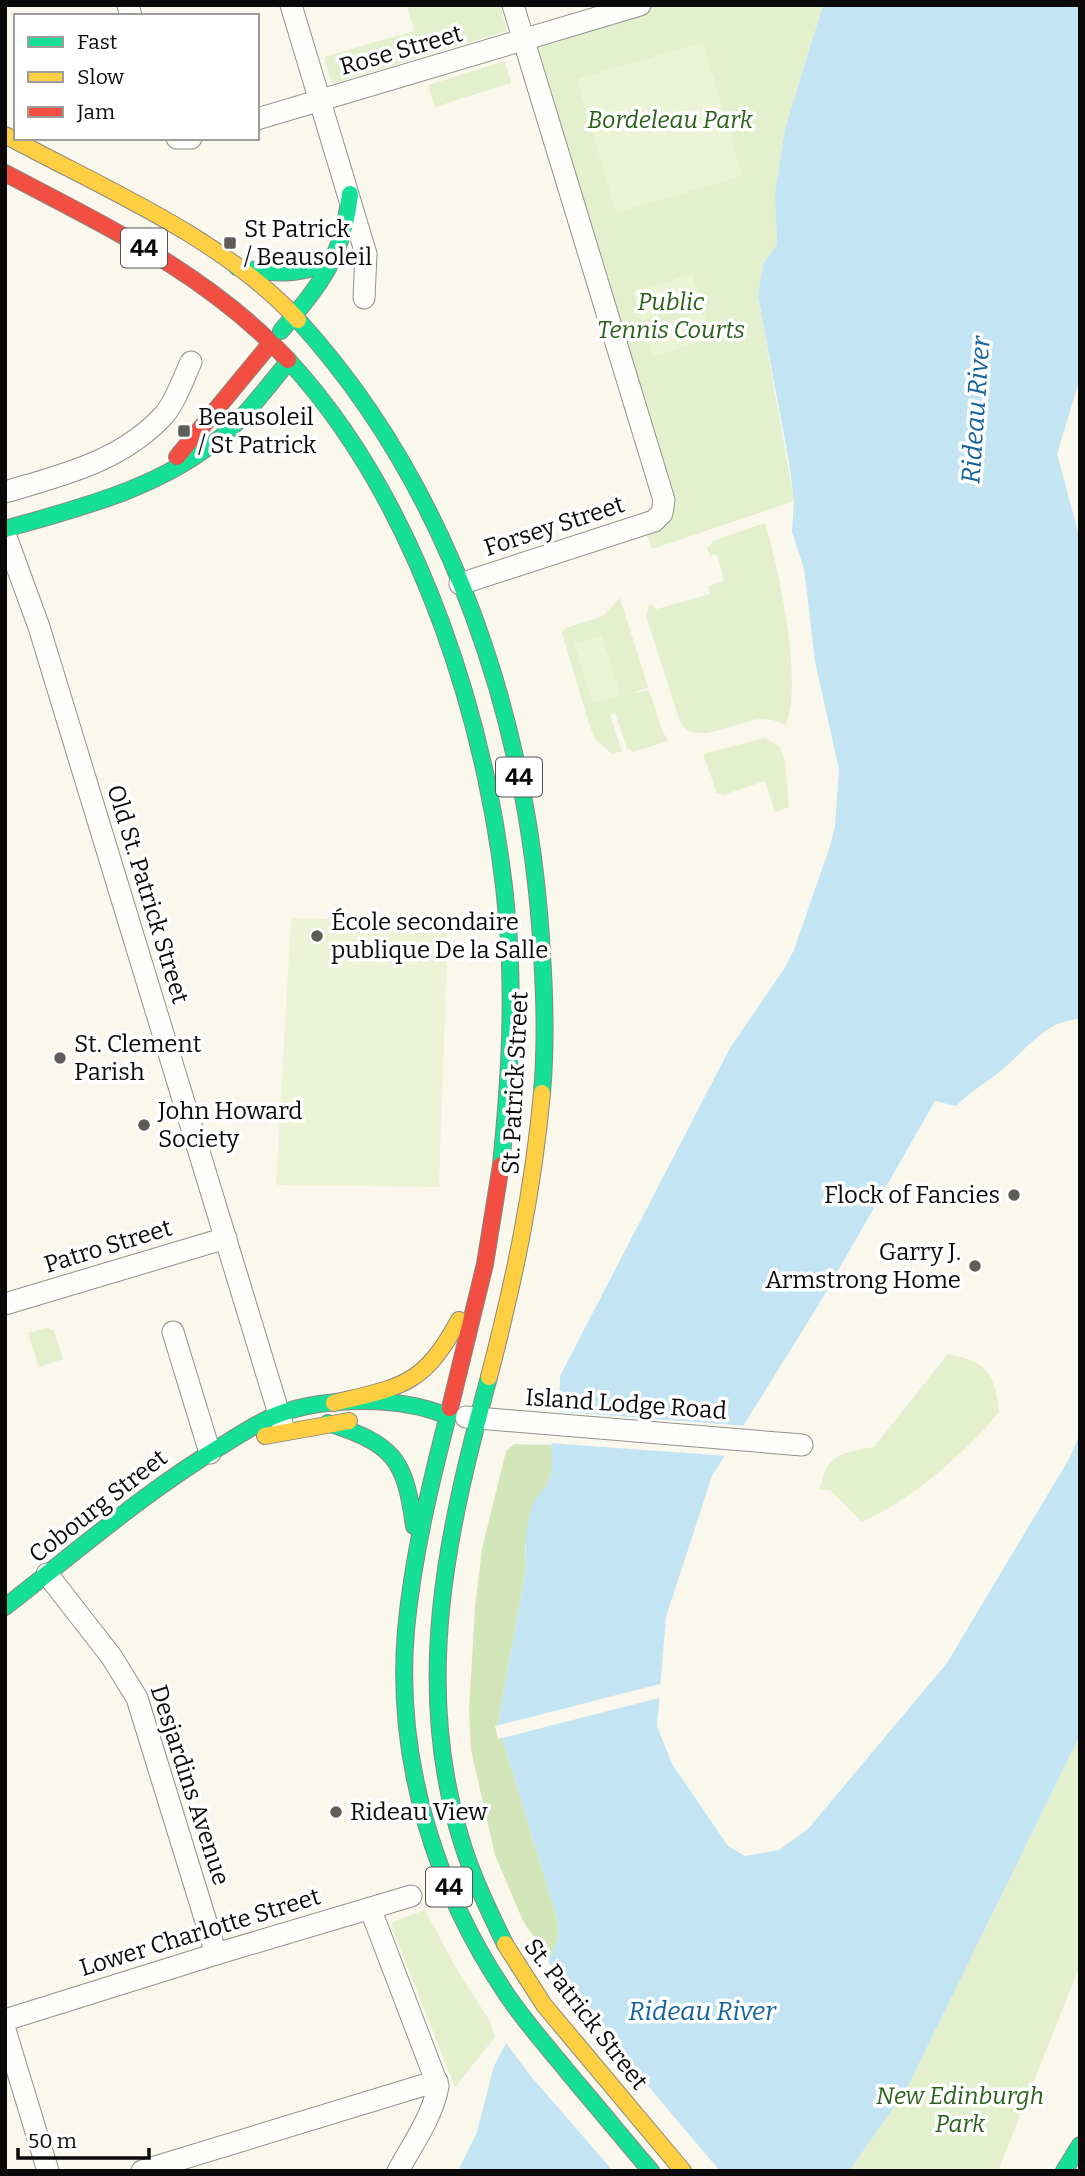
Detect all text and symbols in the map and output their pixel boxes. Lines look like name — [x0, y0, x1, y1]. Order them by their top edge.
legend — [14, 14, 259, 140]
street label: Rose Street — [336, 19, 466, 81]
text: Fast — [77, 29, 118, 55]
text: Slow — [77, 64, 124, 90]
text: Jam — [76, 99, 115, 125]
park label: Bordeleau Park — [587, 106, 754, 134]
place label: St Patrick / Beausoleil — [244, 215, 372, 271]
road number: 44 — [121, 229, 167, 268]
marker: St Patrick / Beausoleil — [222, 235, 238, 251]
park label: Public Tennis Courts — [597, 288, 745, 344]
water label: Rideau River — [955, 334, 997, 485]
place label: Beausoleil / St Patrick — [198, 403, 317, 459]
marker: Beausoleil / St Patrick — [176, 423, 192, 439]
street label: Forsey Street — [480, 490, 628, 562]
road number: 44 — [496, 758, 542, 796]
street label: Old St. Patrick Street — [101, 781, 195, 1007]
place label: École secondaire publique De la Salle — [331, 907, 548, 964]
marker: École secondaire publique De la Salle — [309, 928, 325, 944]
street label: St. Patrick Street — [496, 990, 534, 1175]
place label: St. Clement Parish — [74, 1030, 202, 1086]
marker: St. Clement Parish — [52, 1050, 68, 1066]
place label: John Howard Society — [157, 1097, 303, 1153]
marker: John Howard Society — [136, 1117, 152, 1133]
place label: Flock of Fancies — [824, 1181, 1000, 1209]
marker: Flock of Fancies — [1006, 1187, 1022, 1203]
street label: Patro Street — [41, 1213, 175, 1279]
place label: Garry J. Armstrong Home — [765, 1238, 961, 1294]
marker: Garry J. Armstrong Home — [967, 1258, 983, 1274]
street label: Island Lodge Road — [524, 1383, 728, 1425]
street label: Cobourg Street — [23, 1443, 173, 1569]
street label: Desjardins Avenue — [144, 1681, 236, 1889]
place label: Rideau View — [350, 1798, 488, 1826]
marker: Rideau View — [328, 1804, 344, 1820]
road number: 44 — [426, 1868, 472, 1906]
street label: Lower Charlotte Street — [76, 1882, 324, 1982]
street label: St. Patrick Street — [518, 1933, 654, 2095]
water label: Rideau River — [628, 1996, 777, 2027]
park label: New Edinburgh Park — [876, 2082, 1044, 2138]
scale bar — [18, 2116, 149, 2160]
text: 50 m — [28, 2128, 77, 2154]

